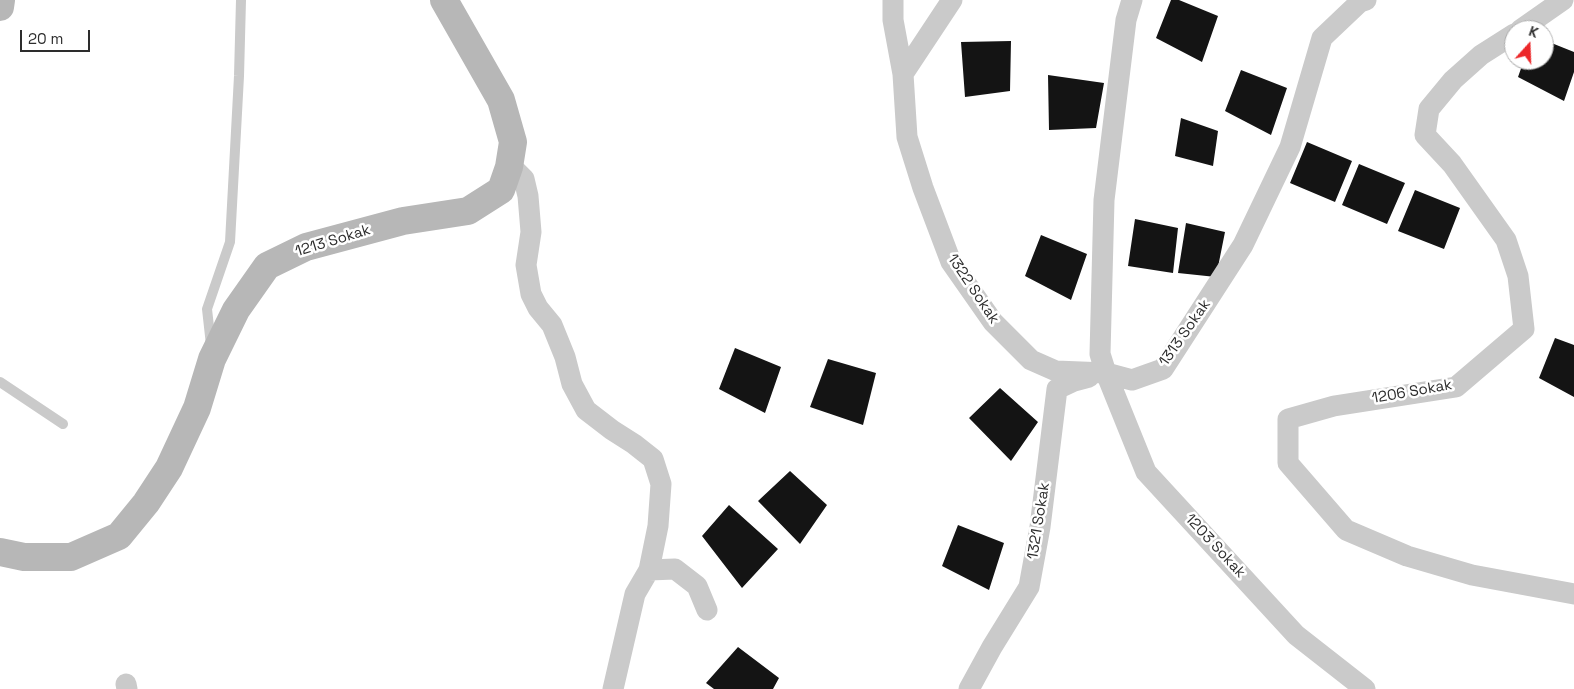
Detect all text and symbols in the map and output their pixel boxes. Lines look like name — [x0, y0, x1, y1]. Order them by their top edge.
scale bar — [22, 20, 92, 52]
north arrow — [1504, 20, 1554, 70]
text: K — [1527, 22, 1541, 42]
text: 20 m — [28, 29, 63, 48]
street label: 1213 Sokak — [293, 221, 373, 261]
street label: 1322 Sokak — [943, 251, 1003, 327]
street label: 1313 Sokak — [1155, 296, 1215, 370]
street label: 1206 Sokak — [1371, 376, 1453, 408]
street label: 1321 Sokak — [1024, 481, 1054, 561]
street label: 1203 Sokak — [1181, 510, 1249, 582]

